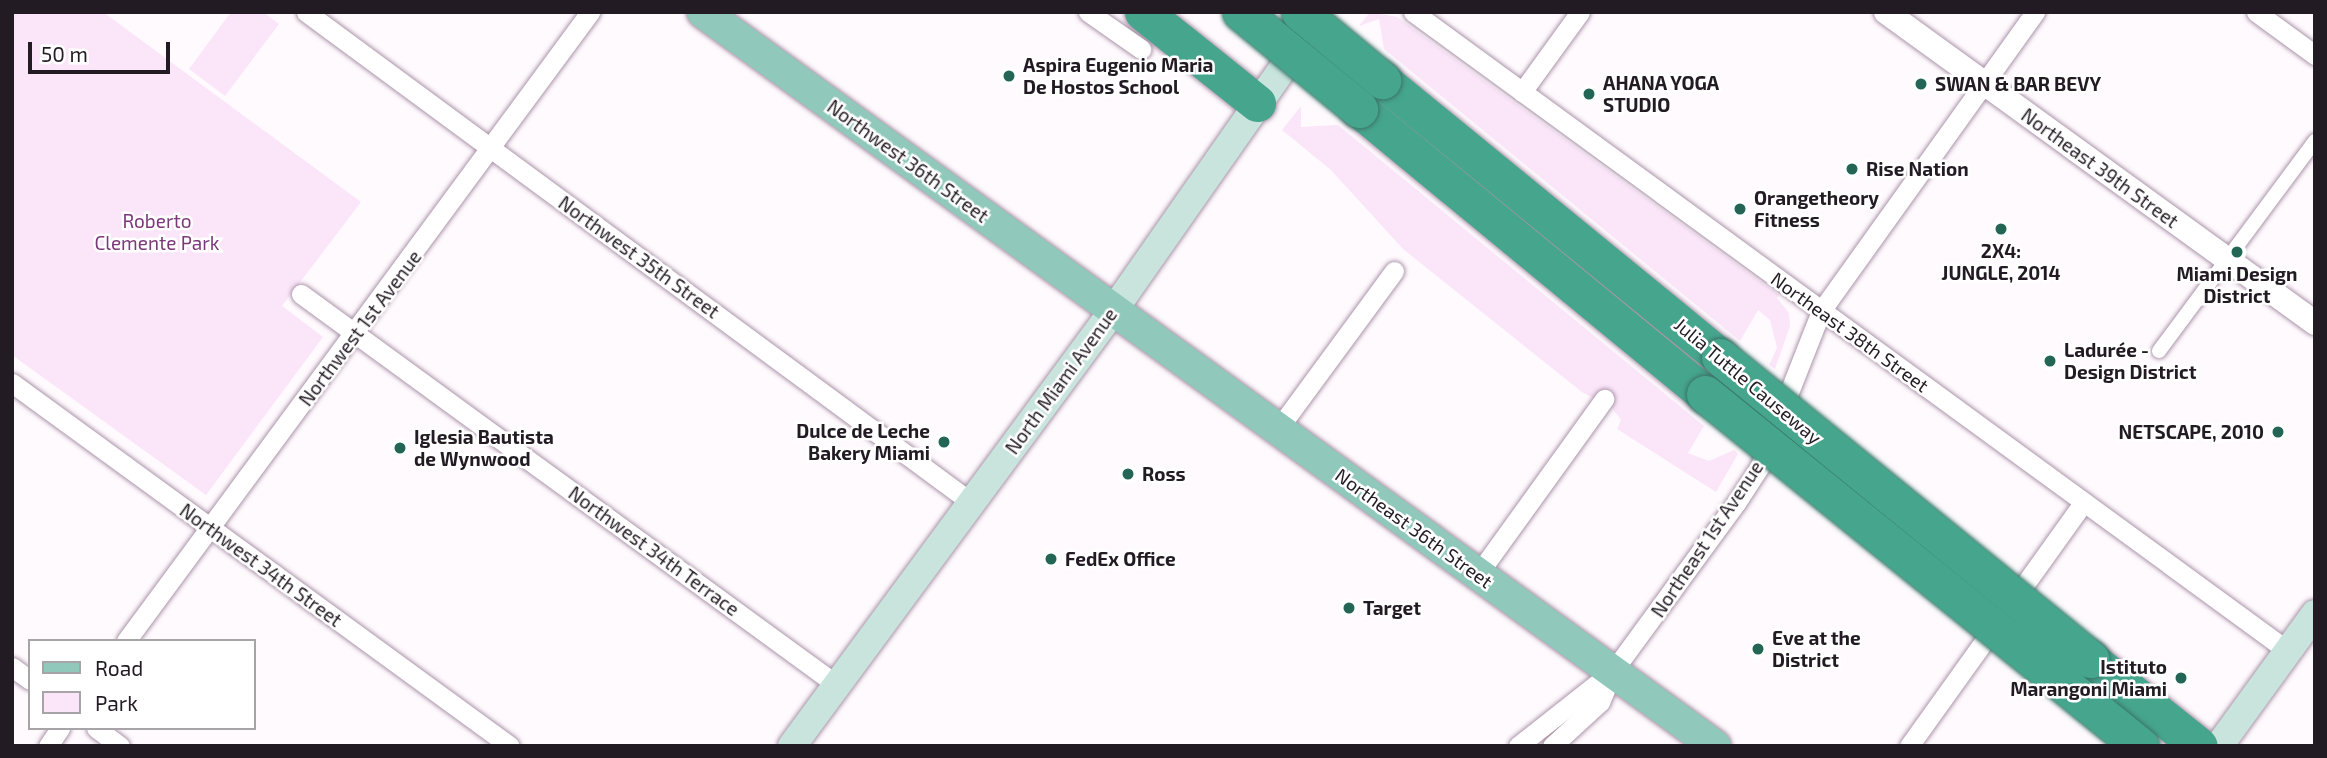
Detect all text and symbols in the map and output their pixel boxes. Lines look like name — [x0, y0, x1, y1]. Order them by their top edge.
scale bar — [32, 28, 173, 72]
text: 50 m — [41, 41, 88, 66]
place label: Aspira Eugenio Maria De Hostos School — [1023, 54, 1213, 98]
marker: Aspira Eugenio Maria De Hostos School — [1001, 68, 1017, 84]
place label: AHANA YOGA STUDIO — [1603, 72, 1720, 116]
place label: SWAN & BAR BEVY — [1935, 73, 2101, 95]
marker: SWAN & BAR BEVY — [1913, 76, 1929, 92]
marker: AHANA YOGA STUDIO — [1581, 86, 1597, 102]
street label: Northwest 36th Street — [823, 95, 993, 227]
street label: Northeast 39th Street — [2017, 103, 2183, 233]
place label: Rise Nation — [1866, 158, 1969, 180]
marker: Rise Nation — [1844, 161, 1860, 177]
place label: Orangetheory Fitness — [1754, 187, 1879, 231]
street label: Northwest 35th Street — [554, 191, 724, 323]
marker: Orangetheory Fitness — [1732, 201, 1748, 217]
park label: Roberto Clemente Park — [94, 210, 220, 254]
marker: 2X4: JUNGLE, 2014 — [1993, 221, 2009, 237]
place label: 2X4: JUNGLE, 2014 — [1941, 240, 2061, 284]
marker: Miami Design District — [2229, 244, 2245, 260]
street label: Northwest 1st Avenue — [294, 246, 426, 410]
place label: Miami Design District — [2176, 263, 2298, 307]
street label: Northeast 38th Street — [1767, 267, 1933, 397]
street label: North Miami Avenue — [1000, 303, 1122, 459]
street label: Julia Tuttle Causeway — [1670, 313, 1826, 449]
place label: Ladurée - Design District — [2064, 339, 2197, 383]
marker: Ladurée - Design District — [2042, 353, 2058, 369]
place label: Dulce de Leche Bakery Miami — [796, 420, 930, 464]
place label: NETSCAPE, 2010 — [2118, 421, 2264, 443]
marker: NETSCAPE, 2010 — [2270, 424, 2286, 440]
place label: Iglesia Bautista de Wynwood — [414, 426, 554, 470]
marker: Dulce de Leche Bakery Miami — [936, 434, 952, 450]
marker: Iglesia Bautista de Wynwood — [392, 440, 408, 456]
street label: Northeast 1st Avenue — [1646, 456, 1768, 622]
place label: Ross — [1142, 463, 1186, 485]
street label: Northeast 36th Street — [1331, 463, 1497, 593]
marker: Ross — [1120, 466, 1136, 482]
street label: Northwest 34th Terrace — [564, 481, 744, 621]
street label: Northwest 34th Street — [176, 499, 346, 631]
place label: FedEx Office — [1065, 548, 1176, 570]
marker: FedEx Office — [1043, 551, 1059, 567]
place label: Target — [1363, 597, 1421, 619]
marker: Target — [1341, 600, 1357, 616]
place label: Eve at the District — [1772, 627, 1861, 671]
legend — [28, 639, 256, 730]
marker: Eve at the District — [1750, 641, 1766, 657]
text: Road — [95, 655, 143, 680]
place label: Istituto Marangoni Miami — [2010, 656, 2167, 700]
marker: Istituto Marangoni Miami — [2173, 670, 2189, 686]
text: Park — [95, 690, 138, 715]

